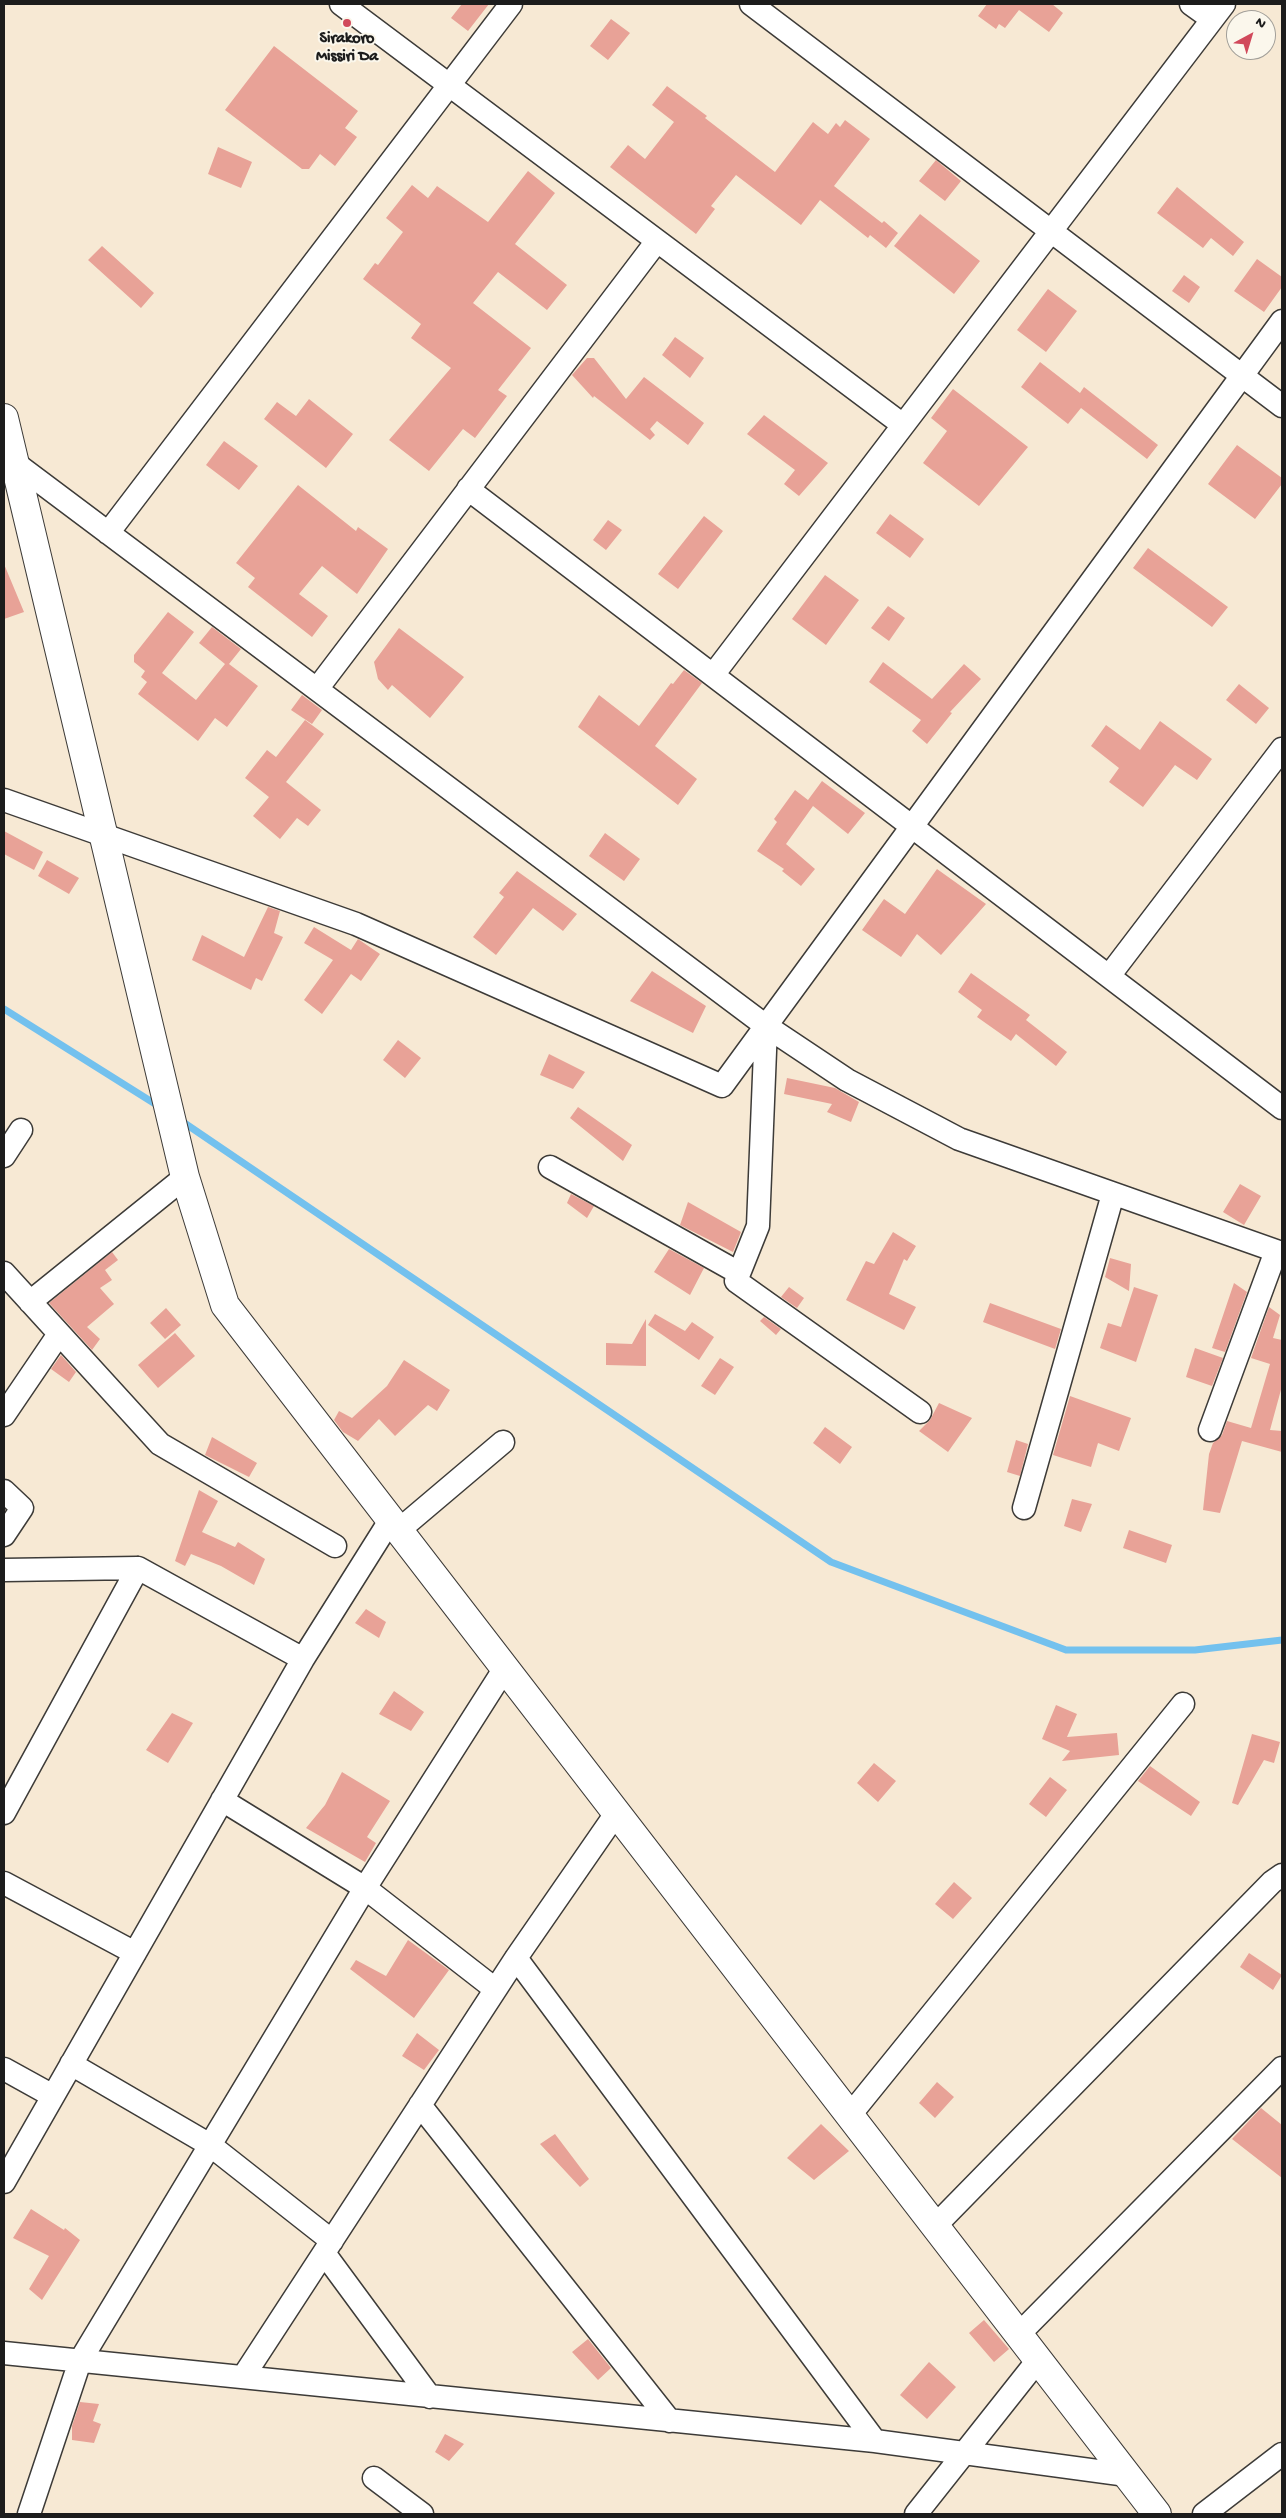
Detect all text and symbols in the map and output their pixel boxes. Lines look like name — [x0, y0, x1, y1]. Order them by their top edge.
north arrow — [1226, 10, 1276, 60]
text: N — [1251, 14, 1269, 33]
marker: Sirakoro Missiri Da — [341, 17, 353, 29]
place label: Sirakoro Missiri Da — [316, 30, 378, 68]

